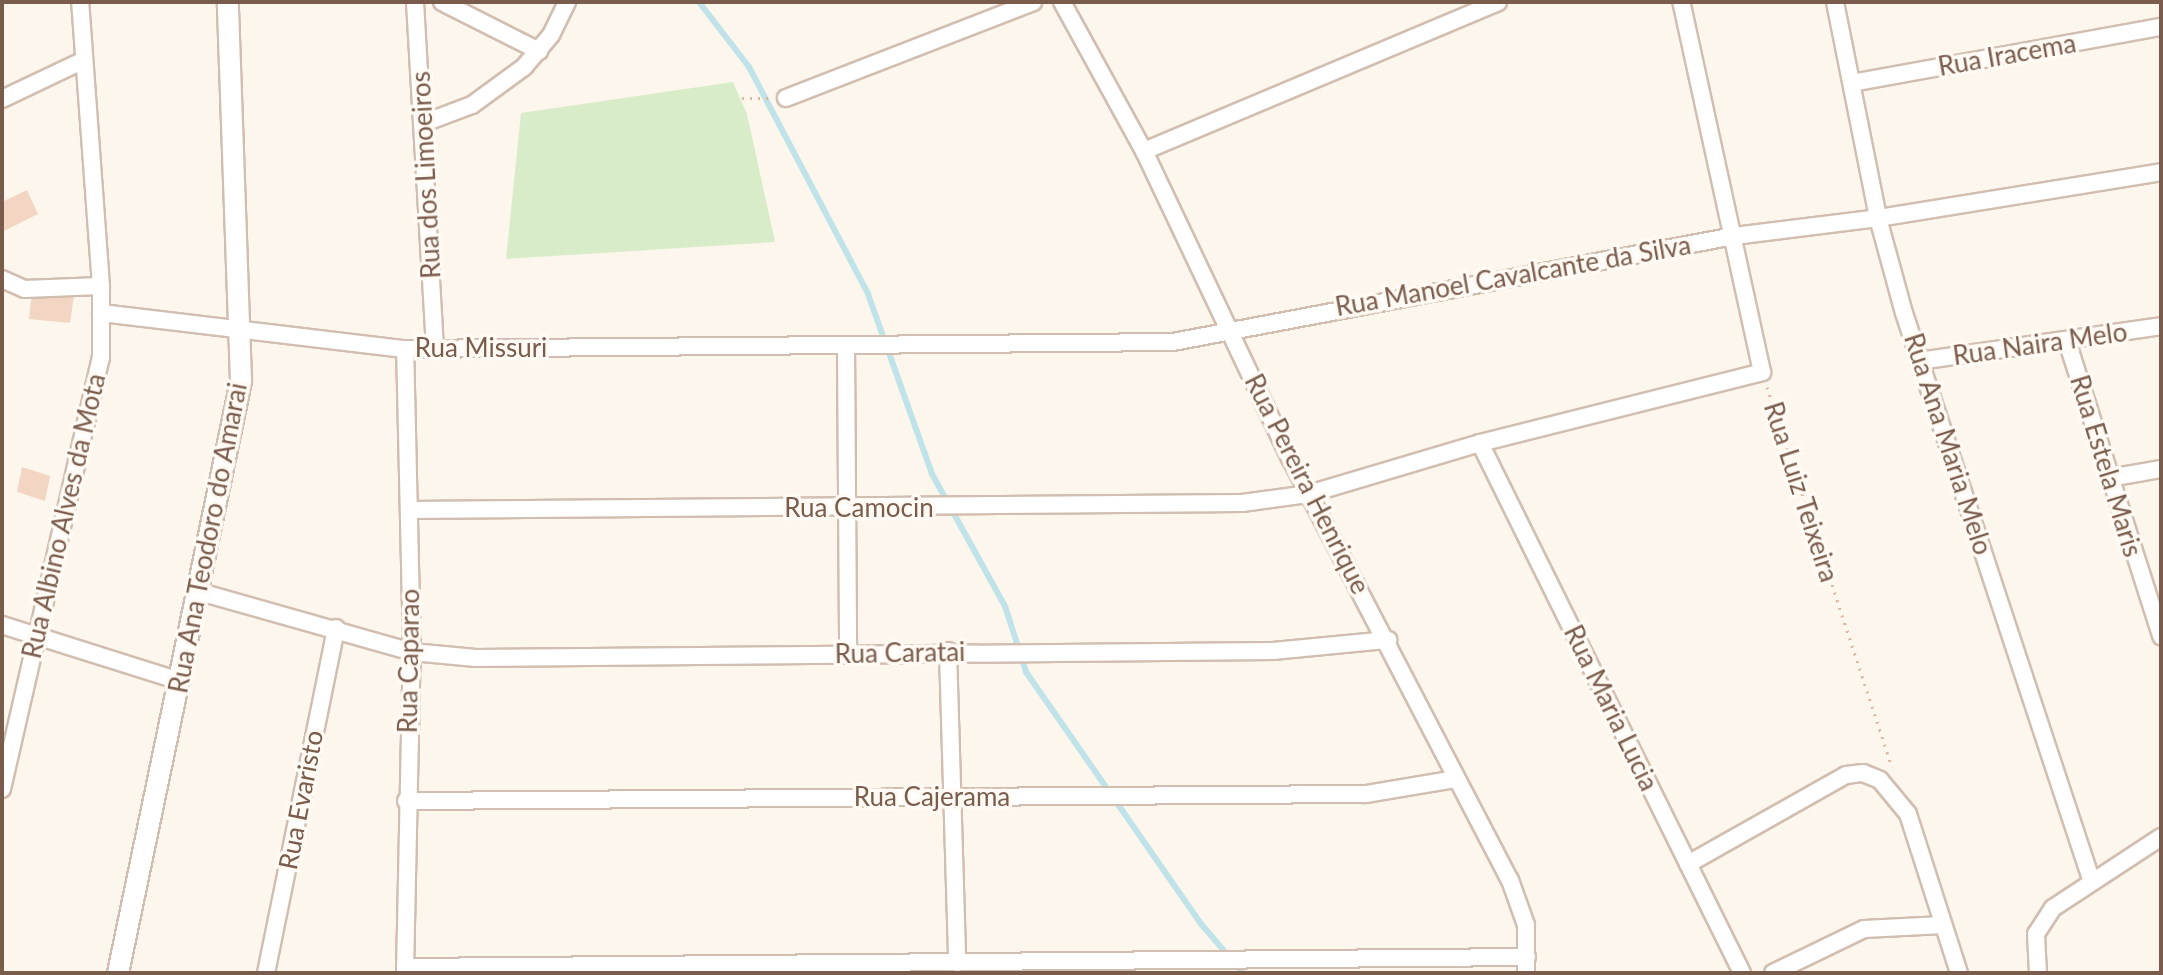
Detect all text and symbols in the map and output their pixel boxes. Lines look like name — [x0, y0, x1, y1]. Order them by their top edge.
street label: Rua Iracema — [1936, 28, 2078, 82]
street label: Rua dos Limoeiros — [405, 70, 447, 280]
street label: Rua Manoel Cavalcante da Silva — [1333, 229, 1693, 323]
street label: Rua Naira Melo — [1951, 316, 2129, 372]
street label: Rua Ana Maria Melo — [1897, 329, 1999, 559]
street label: Rua Missuri — [415, 332, 547, 364]
street label: Rua Pereira Henrique — [1238, 369, 1376, 599]
street label: Rua Albino Alves da Mota — [16, 370, 112, 662]
street label: Rua Estela Maris — [2064, 371, 2148, 561]
street label: Rua Ana Teodoro do Amarai — [162, 379, 254, 697]
street label: Rua Luiz Teixeira — [1757, 398, 1845, 586]
street label: Rua Camocin — [784, 492, 934, 524]
street label: Rua Caparao — [392, 588, 426, 734]
street label: Rua Maria Lucia — [1557, 620, 1665, 796]
street label: Rua Caratai — [834, 636, 966, 670]
street label: Rua Evaristo — [272, 728, 330, 872]
street label: Rua Cajerama — [854, 781, 1010, 813]

